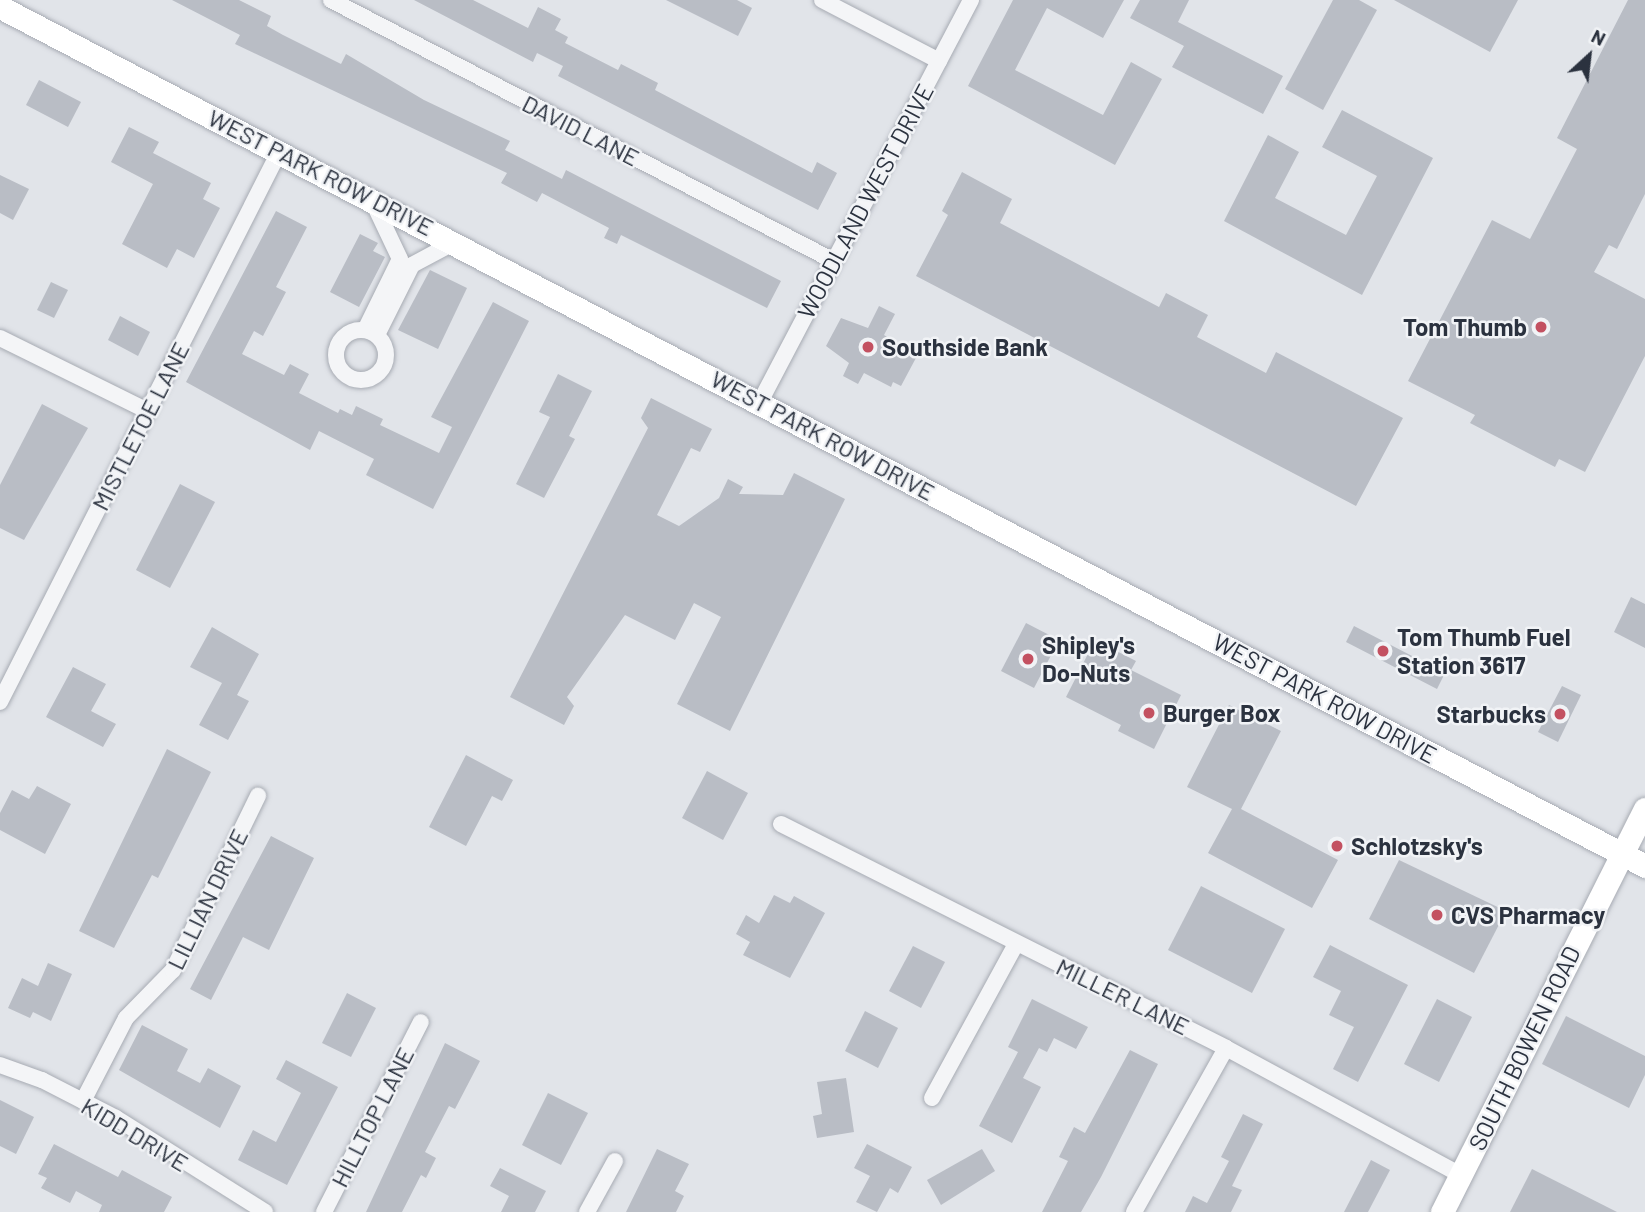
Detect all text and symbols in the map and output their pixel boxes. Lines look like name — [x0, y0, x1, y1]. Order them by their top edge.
north arrow — [1554, 21, 1624, 91]
text: N — [1588, 24, 1610, 50]
street label: WOODLAND WEST DRIVE — [791, 79, 939, 323]
street label: DAVID LANE — [518, 88, 644, 172]
street label: WEST PARK ROW DRIVE — [204, 103, 438, 241]
place label: Tom Thumb — [1403, 313, 1527, 341]
marker: Tom Thumb — [1533, 319, 1549, 335]
place label: Southside Bank — [882, 333, 1048, 361]
street label: MISTLETOE LANE — [85, 337, 195, 515]
marker: Southside Bank — [860, 339, 876, 355]
street label: WEST PARK ROW DRIVE — [706, 364, 940, 506]
place label: Tom Thumb Fuel Station 3617 — [1397, 623, 1570, 679]
street label: WEST PARK ROW DRIVE — [1208, 627, 1442, 769]
place label: Shipley's Do-Nuts — [1042, 631, 1135, 687]
marker: Tom Thumb Fuel Station 3617 — [1375, 643, 1391, 659]
marker: Shipley's Do-Nuts — [1020, 651, 1036, 667]
place label: Burger Box — [1163, 699, 1280, 727]
place label: Starbucks — [1437, 700, 1546, 728]
marker: Burger Box — [1141, 705, 1157, 721]
marker: Starbucks — [1552, 706, 1568, 722]
street label: LILLIAN DRIVE — [161, 824, 253, 974]
place label: Schlotzsky's — [1351, 832, 1483, 860]
marker: Schlotzsky's — [1329, 838, 1345, 854]
place label: CVS Pharmacy — [1451, 901, 1605, 929]
marker: CVS Pharmacy — [1429, 907, 1445, 923]
street label: SOUTH BOWEN ROAD — [1462, 941, 1586, 1155]
street label: MILLER LANE — [1052, 951, 1194, 1041]
street label: HILLTOP LANE — [324, 1042, 420, 1192]
street label: KIDD DRIVE — [76, 1091, 194, 1177]

